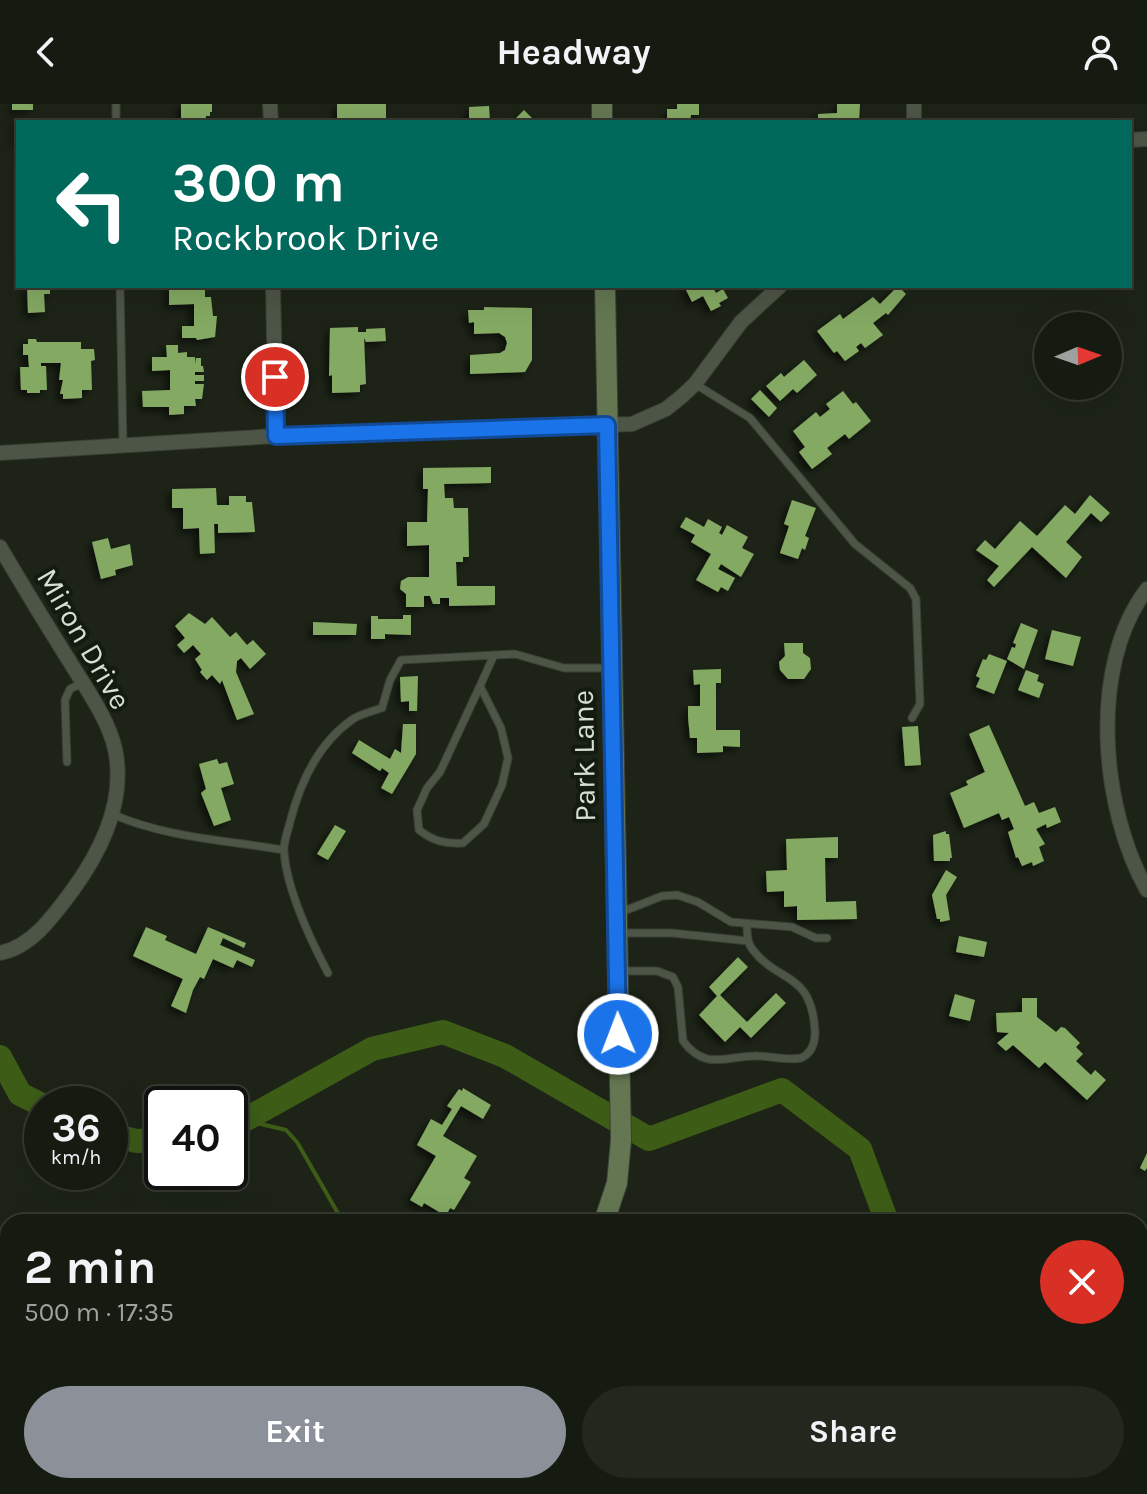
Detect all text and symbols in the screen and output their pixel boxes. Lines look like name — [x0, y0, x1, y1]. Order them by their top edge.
icon: back — [24, 30, 68, 74]
icon: person — [1079, 30, 1123, 74]
text: Headway — [496, 31, 651, 73]
text: 300 m — [172, 150, 345, 215]
icon: left — [40, 152, 144, 256]
text: Rockbrook Drive — [172, 217, 439, 259]
north arrow — [1034, 312, 1122, 400]
map controls — [1034, 312, 1122, 400]
pin — [241, 343, 309, 411]
icon: arrive — [253, 355, 297, 399]
street label: Miron Drive — [29, 562, 139, 716]
street label: Park Lane — [565, 690, 603, 822]
position arrow — [576, 992, 660, 1076]
speed limit sign: 40 — [144, 1086, 248, 1190]
text: 36 — [51, 1104, 101, 1151]
text: km/h — [51, 1146, 101, 1169]
text: 2 min — [24, 1239, 156, 1295]
button: close — [1040, 1240, 1124, 1324]
text: 500 m · 17:35 — [24, 1297, 174, 1328]
button: Exit — [24, 1386, 566, 1478]
button: Share — [582, 1386, 1124, 1478]

